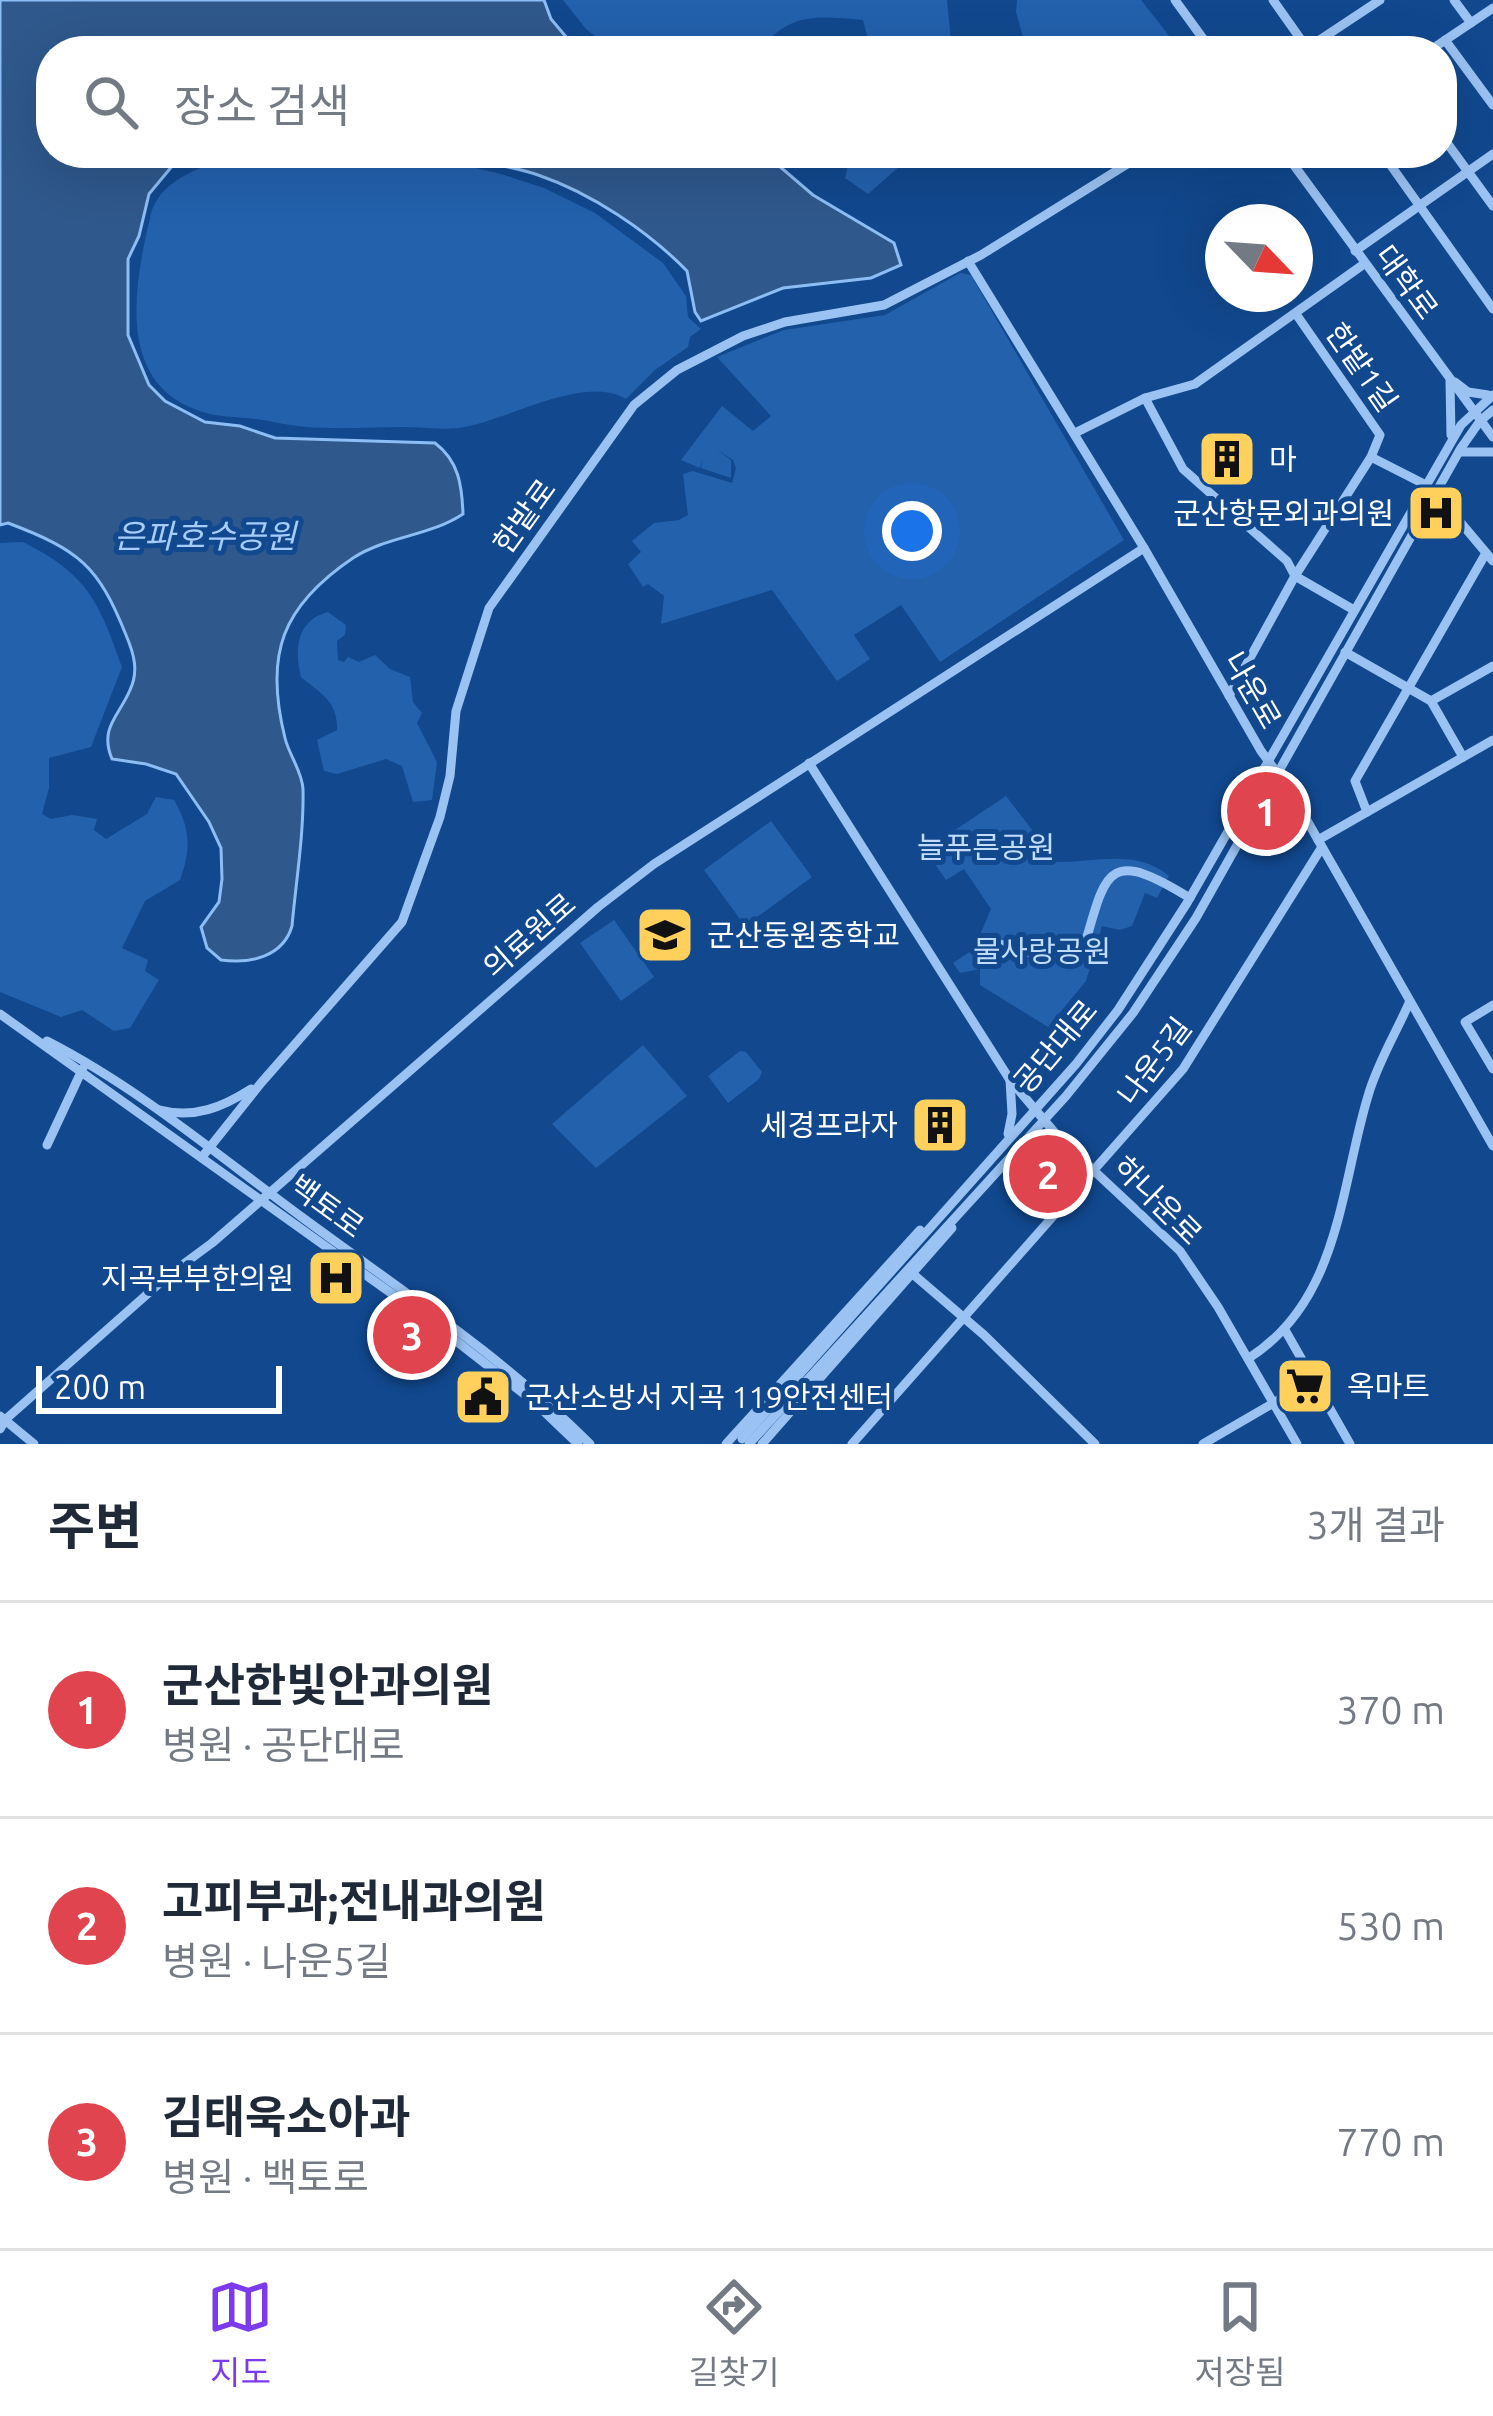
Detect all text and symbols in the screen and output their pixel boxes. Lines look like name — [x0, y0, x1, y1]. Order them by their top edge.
search box — [36, 36, 1457, 168]
icon: search — [78, 69, 144, 135]
text: 장소 검색 — [174, 80, 350, 131]
north arrow — [1205, 204, 1313, 312]
street label: 대학로 — [1369, 239, 1445, 325]
street label: 한밭1길 — [1319, 316, 1405, 418]
building icon: 마 — [1196, 428, 1258, 490]
place label: 마 — [1269, 442, 1297, 476]
street label: 한밭로 — [486, 473, 562, 559]
hospital icon: 군산항문외과의원 — [1405, 482, 1467, 544]
place label: 군산항문외과의원 — [1173, 496, 1394, 530]
your location — [882, 501, 942, 561]
water label: 은파호수공원 — [114, 517, 299, 554]
street label: 나운로 — [1218, 646, 1288, 734]
pin: 1 — [1227, 766, 1305, 856]
park label: 늘푸른공원 — [917, 830, 1055, 864]
street label: 의료원로 — [476, 886, 582, 984]
school or university icon: 군산동원중학교 — [634, 904, 696, 966]
place label: 군산동원중학교 — [707, 918, 900, 952]
park label: 물사랑공원 — [973, 934, 1111, 968]
street label: 공단대로 — [1006, 993, 1104, 1099]
street label: 나운5길 — [1110, 1011, 1198, 1111]
building icon: 세경프라자 — [909, 1094, 971, 1156]
place label: 세경프라자 — [760, 1108, 898, 1142]
pin: 2 — [1009, 1129, 1087, 1219]
street label: 하나운로 — [1107, 1149, 1209, 1251]
street label: 백토로 — [284, 1168, 370, 1244]
hospital icon: 지곡부부한의원 — [305, 1247, 367, 1309]
place label: 지곡부부한의원 — [101, 1261, 294, 1295]
pin: 3 — [373, 1290, 451, 1380]
supermarket icon: 옥마트 — [1274, 1355, 1336, 1417]
scale bar — [36, 1360, 282, 1413]
public building icon: 군산소방서 지곡 119안전센터 — [452, 1366, 514, 1428]
text: 200 m — [54, 1368, 146, 1405]
place label: 옥마트 — [1347, 1369, 1430, 1403]
place label: 군산소방서 지곡 119안전센터 — [525, 1380, 893, 1414]
text: 주변 — [48, 1496, 142, 1554]
text: 3개 결과 — [1306, 1503, 1445, 1546]
text: 군산한빛안과의원 — [162, 1659, 493, 1710]
text: 1 — [76, 1688, 98, 1731]
text: 370 m — [1336, 1688, 1445, 1731]
text: 병원 · 공단대로 — [162, 1723, 405, 1766]
text: 고피부과;전내과의원 — [162, 1875, 546, 1926]
text: 2 — [76, 1904, 98, 1947]
text: 530 m — [1336, 1904, 1445, 1947]
text: 병원 · 나운5길 — [162, 1939, 391, 1982]
text: 김태욱소아과 — [162, 2091, 410, 2142]
text: 3 — [76, 2120, 98, 2163]
text: 770 m — [1336, 2120, 1445, 2163]
text: 병원 · 백토로 — [162, 2155, 369, 2198]
tab: 지도 — [207, 2274, 273, 2394]
tab: 길찾기 — [688, 2274, 780, 2394]
tab: 저장됨 — [1194, 2274, 1286, 2394]

